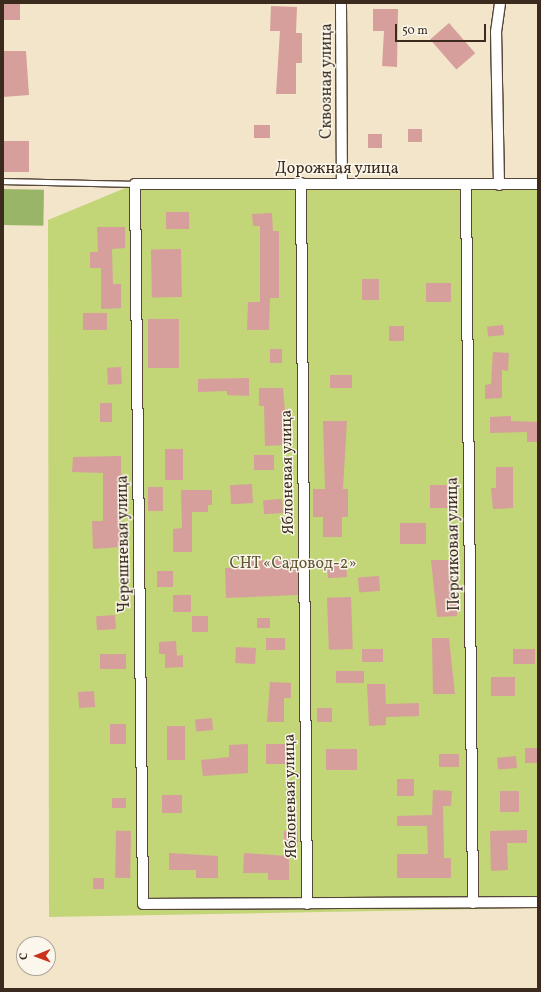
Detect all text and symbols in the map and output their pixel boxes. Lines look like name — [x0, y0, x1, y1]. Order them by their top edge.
scale bar — [397, 16, 488, 42]
street label: Сквозная улица — [317, 23, 337, 139]
text: 50 m — [402, 23, 428, 39]
street label: Дорожная улица — [275, 159, 399, 179]
street label: Яблоневая улица — [277, 409, 299, 535]
street label: Черешневая улица — [113, 475, 135, 613]
street label: Персиковая улица — [443, 477, 465, 611]
park label: СНТ «Садовод-2» — [229, 554, 357, 574]
street label: Яблоневая улица — [280, 733, 302, 859]
north arrow — [16, 936, 56, 976]
text: С — [17, 953, 32, 960]

